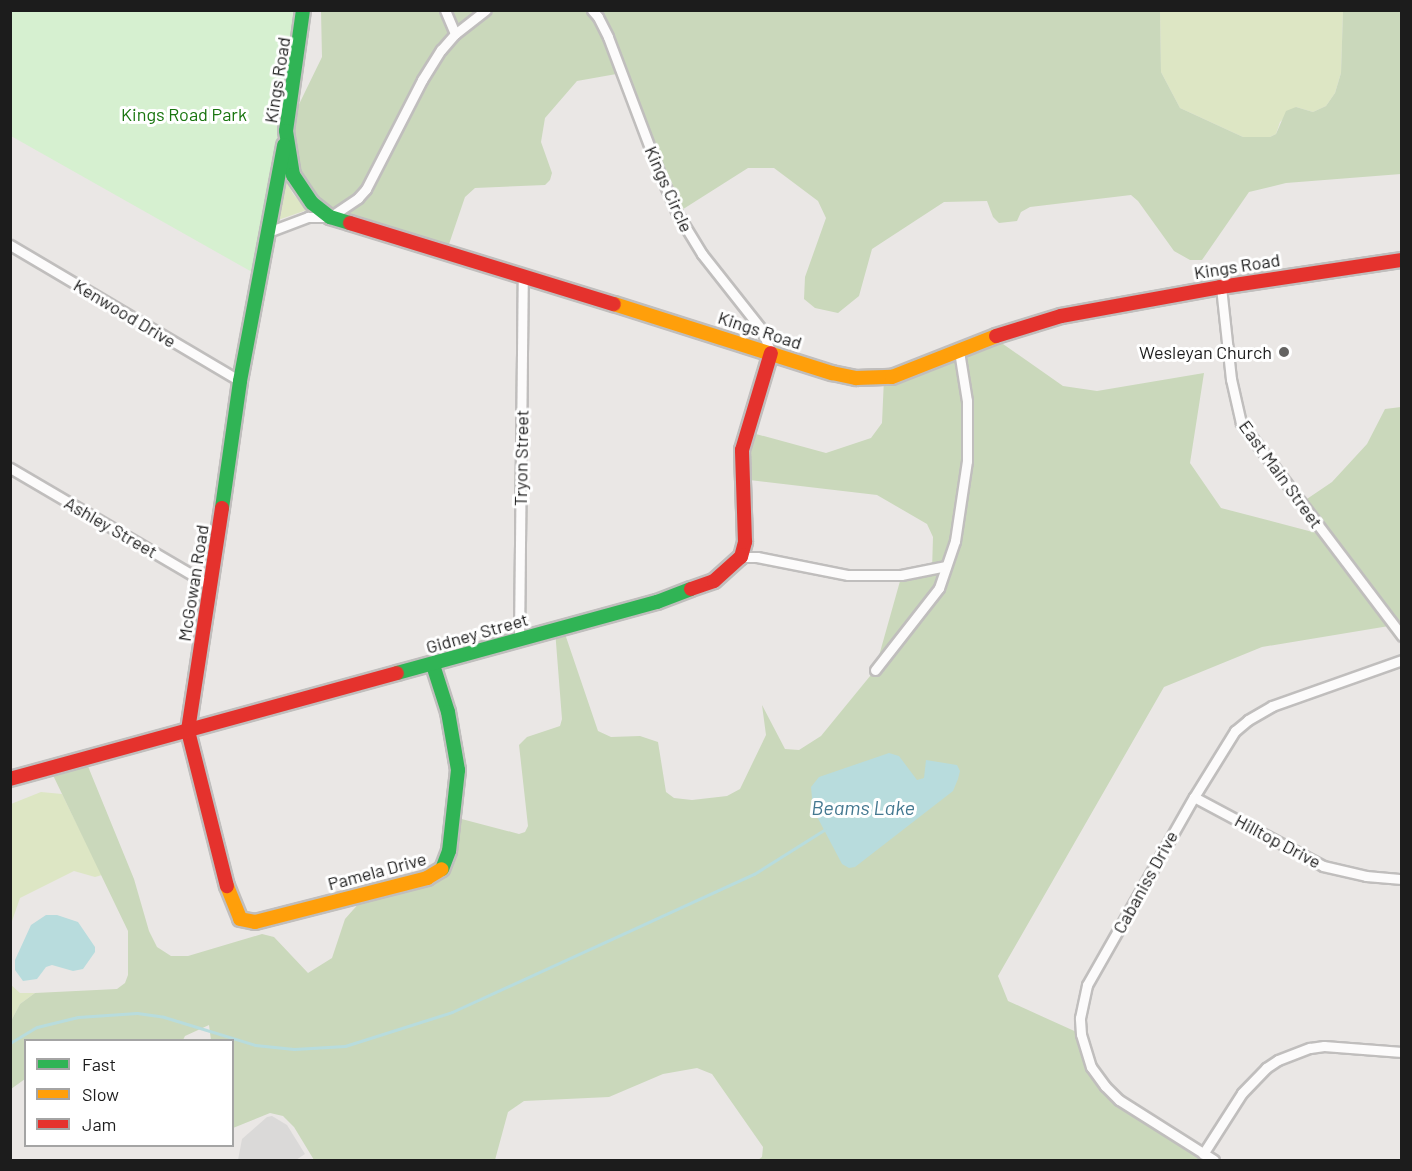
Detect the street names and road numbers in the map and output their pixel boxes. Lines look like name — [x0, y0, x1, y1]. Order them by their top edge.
street label: Kings Road — [260, 35, 294, 125]
street label: Kings Circle — [640, 143, 698, 235]
street label: Kings Road — [1192, 249, 1282, 283]
street label: Kenwood Drive — [70, 274, 180, 352]
street label: Kings Road — [715, 306, 805, 354]
street label: Tryon Street — [509, 410, 533, 506]
street label: East Main Street — [1235, 416, 1327, 532]
street label: Ashley Street — [61, 492, 161, 562]
street label: McGowan Road — [173, 523, 213, 643]
street label: Gidney Street — [423, 608, 531, 658]
street label: Hilltop Drive — [1231, 809, 1325, 873]
street label: Cabaniss Drive — [1108, 827, 1182, 937]
street label: Pamela Drive — [325, 847, 429, 895]

